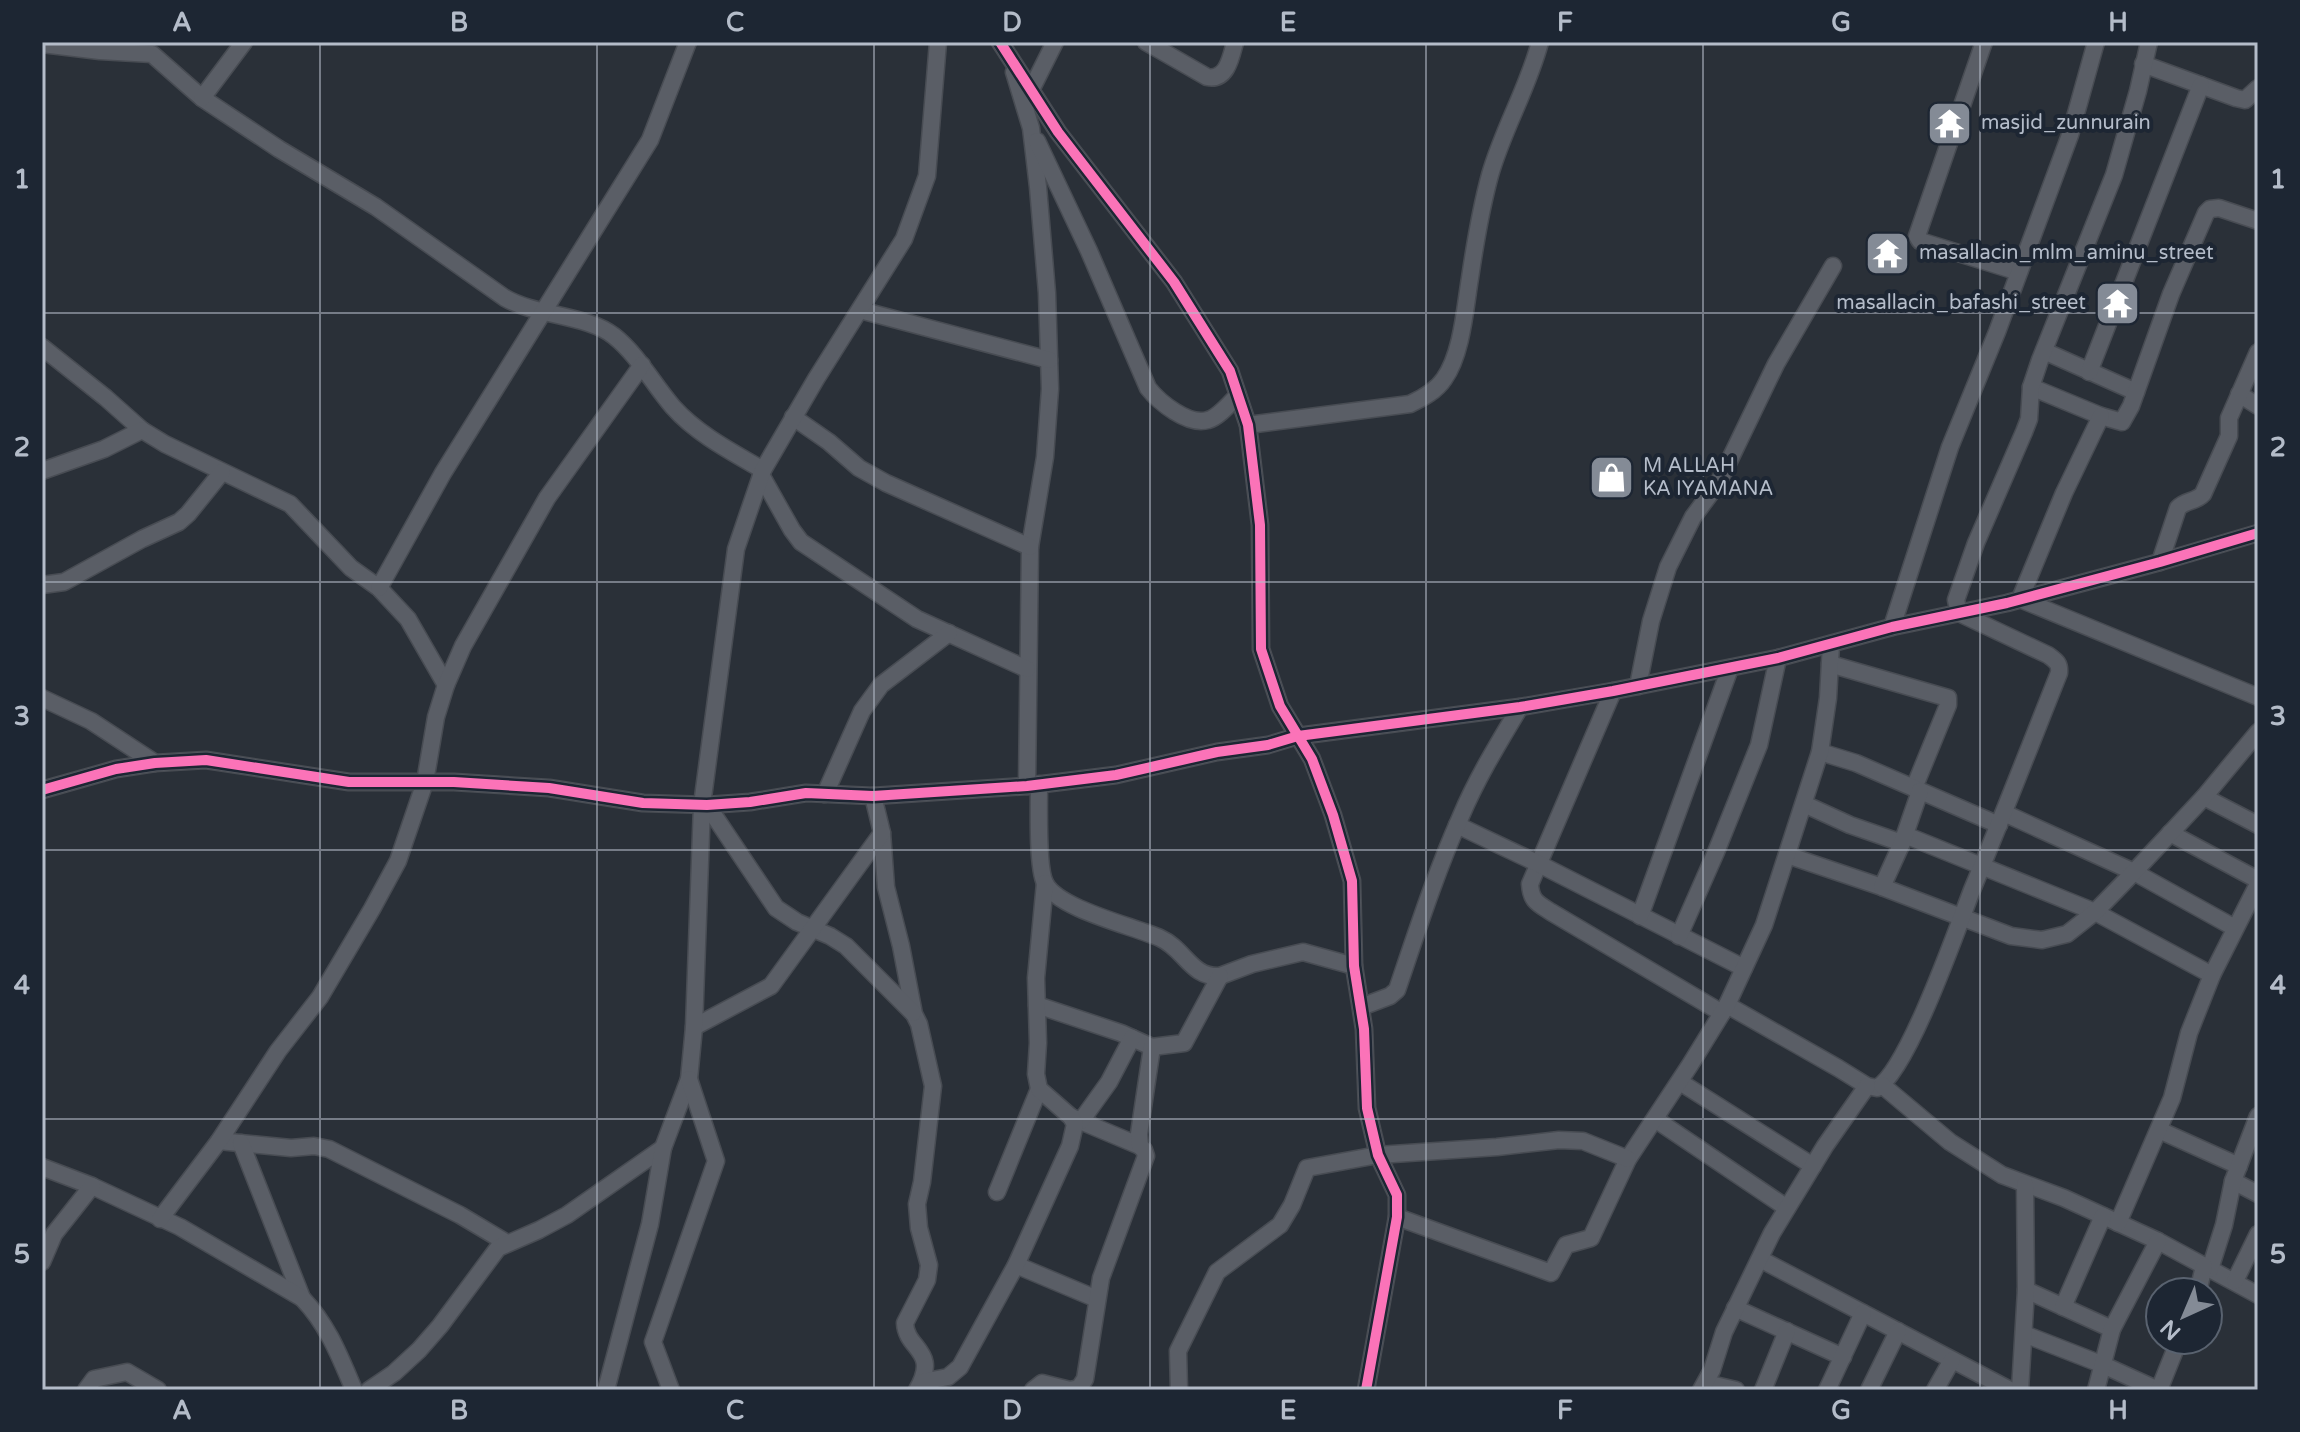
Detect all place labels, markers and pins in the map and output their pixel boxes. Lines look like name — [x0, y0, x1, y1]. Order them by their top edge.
temple icon: masjid_zunnurain — [1926, 99, 1974, 147]
place label: masjid_zunnurain — [1981, 111, 2151, 135]
temple icon: masallacin_mlm_aminu_street — [1864, 229, 1912, 277]
place label: masallacin_mlm_aminu_street — [1919, 241, 2214, 265]
temple icon: masallacin_bafashi_street — [2093, 279, 2141, 327]
place label: masallacin_bafashi_street — [1836, 291, 2086, 315]
shop icon: M ALLAH KA IYAMANA — [1588, 454, 1636, 502]
place label: M ALLAH KA IYAMANA — [1643, 454, 1774, 501]

